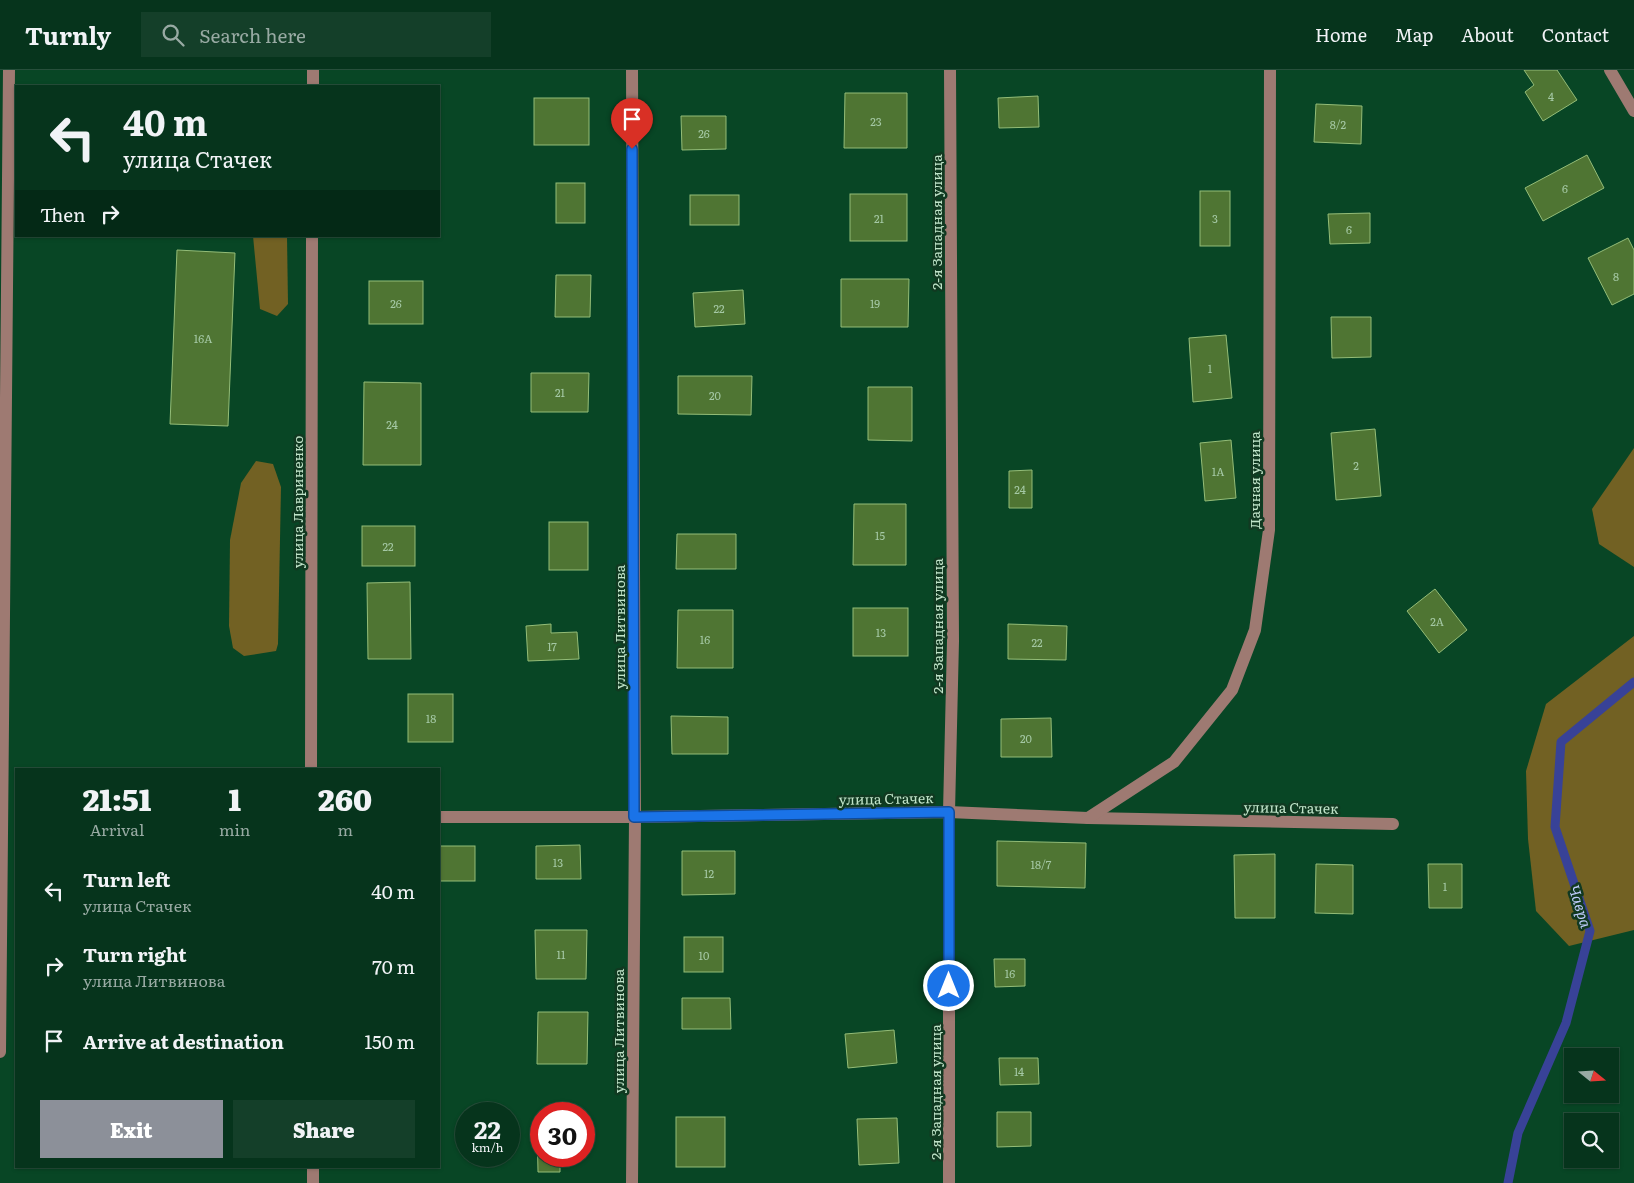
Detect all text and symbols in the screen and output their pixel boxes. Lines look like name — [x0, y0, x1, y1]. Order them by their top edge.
search box — [141, 12, 491, 57]
text: Turnly — [25, 17, 111, 52]
icon: search — [159, 21, 187, 49]
text: Search here — [199, 21, 306, 49]
text: Home — [1315, 21, 1367, 48]
text: Map — [1395, 21, 1433, 48]
text: About — [1461, 21, 1514, 48]
text: Contact — [1542, 21, 1609, 48]
house number: 4 — [1548, 88, 1554, 104]
text: 40 m — [123, 95, 208, 147]
pin — [611, 98, 653, 149]
icon: left — [40, 105, 105, 170]
icon: arrive — [618, 105, 646, 133]
house number: 23 — [870, 113, 882, 129]
house number: 8/2 — [1330, 116, 1347, 132]
house number: 26 — [698, 125, 710, 141]
text: улица Стачек — [123, 142, 272, 175]
street label: 2-я Западная улица — [926, 154, 946, 290]
house number: 6 — [1562, 180, 1568, 196]
text: Then — [40, 200, 86, 228]
icon: right — [96, 200, 124, 228]
house number: 21 — [874, 210, 885, 226]
house number: 3 — [1212, 210, 1218, 226]
house number: 6 — [1346, 221, 1352, 237]
house number: 8 — [1613, 268, 1619, 284]
house number: 26 — [390, 295, 402, 311]
house number: 19 — [870, 295, 880, 311]
house number: 22 — [713, 300, 725, 316]
house number: 16А — [194, 330, 212, 346]
house number: 1 — [1208, 360, 1213, 376]
house number: 21 — [555, 384, 566, 400]
house number: 20 — [709, 387, 721, 403]
house number: 24 — [386, 416, 398, 432]
street label: Дачная улица — [1244, 431, 1264, 529]
street label: улица Лавриненко — [287, 436, 307, 568]
house number: 2 — [1353, 457, 1359, 473]
house number: 1А — [1212, 463, 1224, 479]
house number: 24 — [1014, 481, 1026, 497]
house number: 15 — [875, 527, 885, 543]
house number: 22 — [382, 538, 394, 554]
street label: 2-я Западная улица — [927, 558, 947, 694]
street label: улица Литвинова — [609, 564, 629, 689]
house number: 2А — [1430, 613, 1444, 629]
house number: 13 — [876, 624, 886, 640]
house number: 16 — [700, 631, 710, 647]
house number: 22 — [1031, 634, 1043, 650]
house number: 17 — [547, 638, 557, 654]
house number: 18 — [426, 710, 436, 726]
house number: 20 — [1020, 730, 1032, 746]
text: 21:51 — [83, 776, 151, 820]
text: 1 — [228, 776, 241, 820]
text: 260 — [318, 776, 372, 820]
street label: улица Стачек — [838, 787, 934, 809]
street label: улица Стачек — [1243, 796, 1339, 818]
text: Arrival — [90, 817, 144, 841]
text: min — [219, 817, 250, 841]
text: m — [337, 817, 353, 841]
house number: 13 — [553, 854, 563, 870]
house number: 18/7 — [1031, 856, 1052, 872]
text: Turn left — [83, 865, 170, 893]
house number: 12 — [704, 865, 714, 881]
icon: left — [40, 877, 68, 905]
text: 40 m — [371, 877, 415, 905]
house number: 1 — [1443, 878, 1448, 894]
water label: Чавра — [1564, 882, 1599, 931]
text: улица Стачек — [83, 893, 191, 917]
text: Turn right — [83, 940, 187, 968]
house number: 11 — [557, 946, 566, 962]
house number: 10 — [699, 947, 709, 963]
icon: right — [40, 952, 68, 980]
text: 70 m — [372, 952, 415, 980]
position arrow — [922, 959, 974, 1011]
house number: 16 — [1005, 965, 1015, 981]
text: улица Литвинова — [83, 968, 225, 992]
street label: улица Литвинова — [608, 968, 628, 1093]
street label: 2-я Западная улица — [925, 1024, 945, 1160]
icon: arrive — [40, 1027, 68, 1055]
text: Arrive at destination — [83, 1027, 284, 1055]
text: 150 m — [364, 1027, 415, 1055]
north arrow — [1564, 1048, 1619, 1102]
map controls — [1564, 1048, 1619, 1168]
house number: 14 — [1014, 1063, 1024, 1079]
button: Exit — [40, 1100, 223, 1158]
button: Share — [233, 1100, 415, 1158]
speed limit sign: 30 — [530, 1102, 595, 1167]
text: 22 — [474, 1110, 501, 1147]
button: search — [1564, 1113, 1619, 1168]
text: km/h — [472, 1138, 503, 1156]

